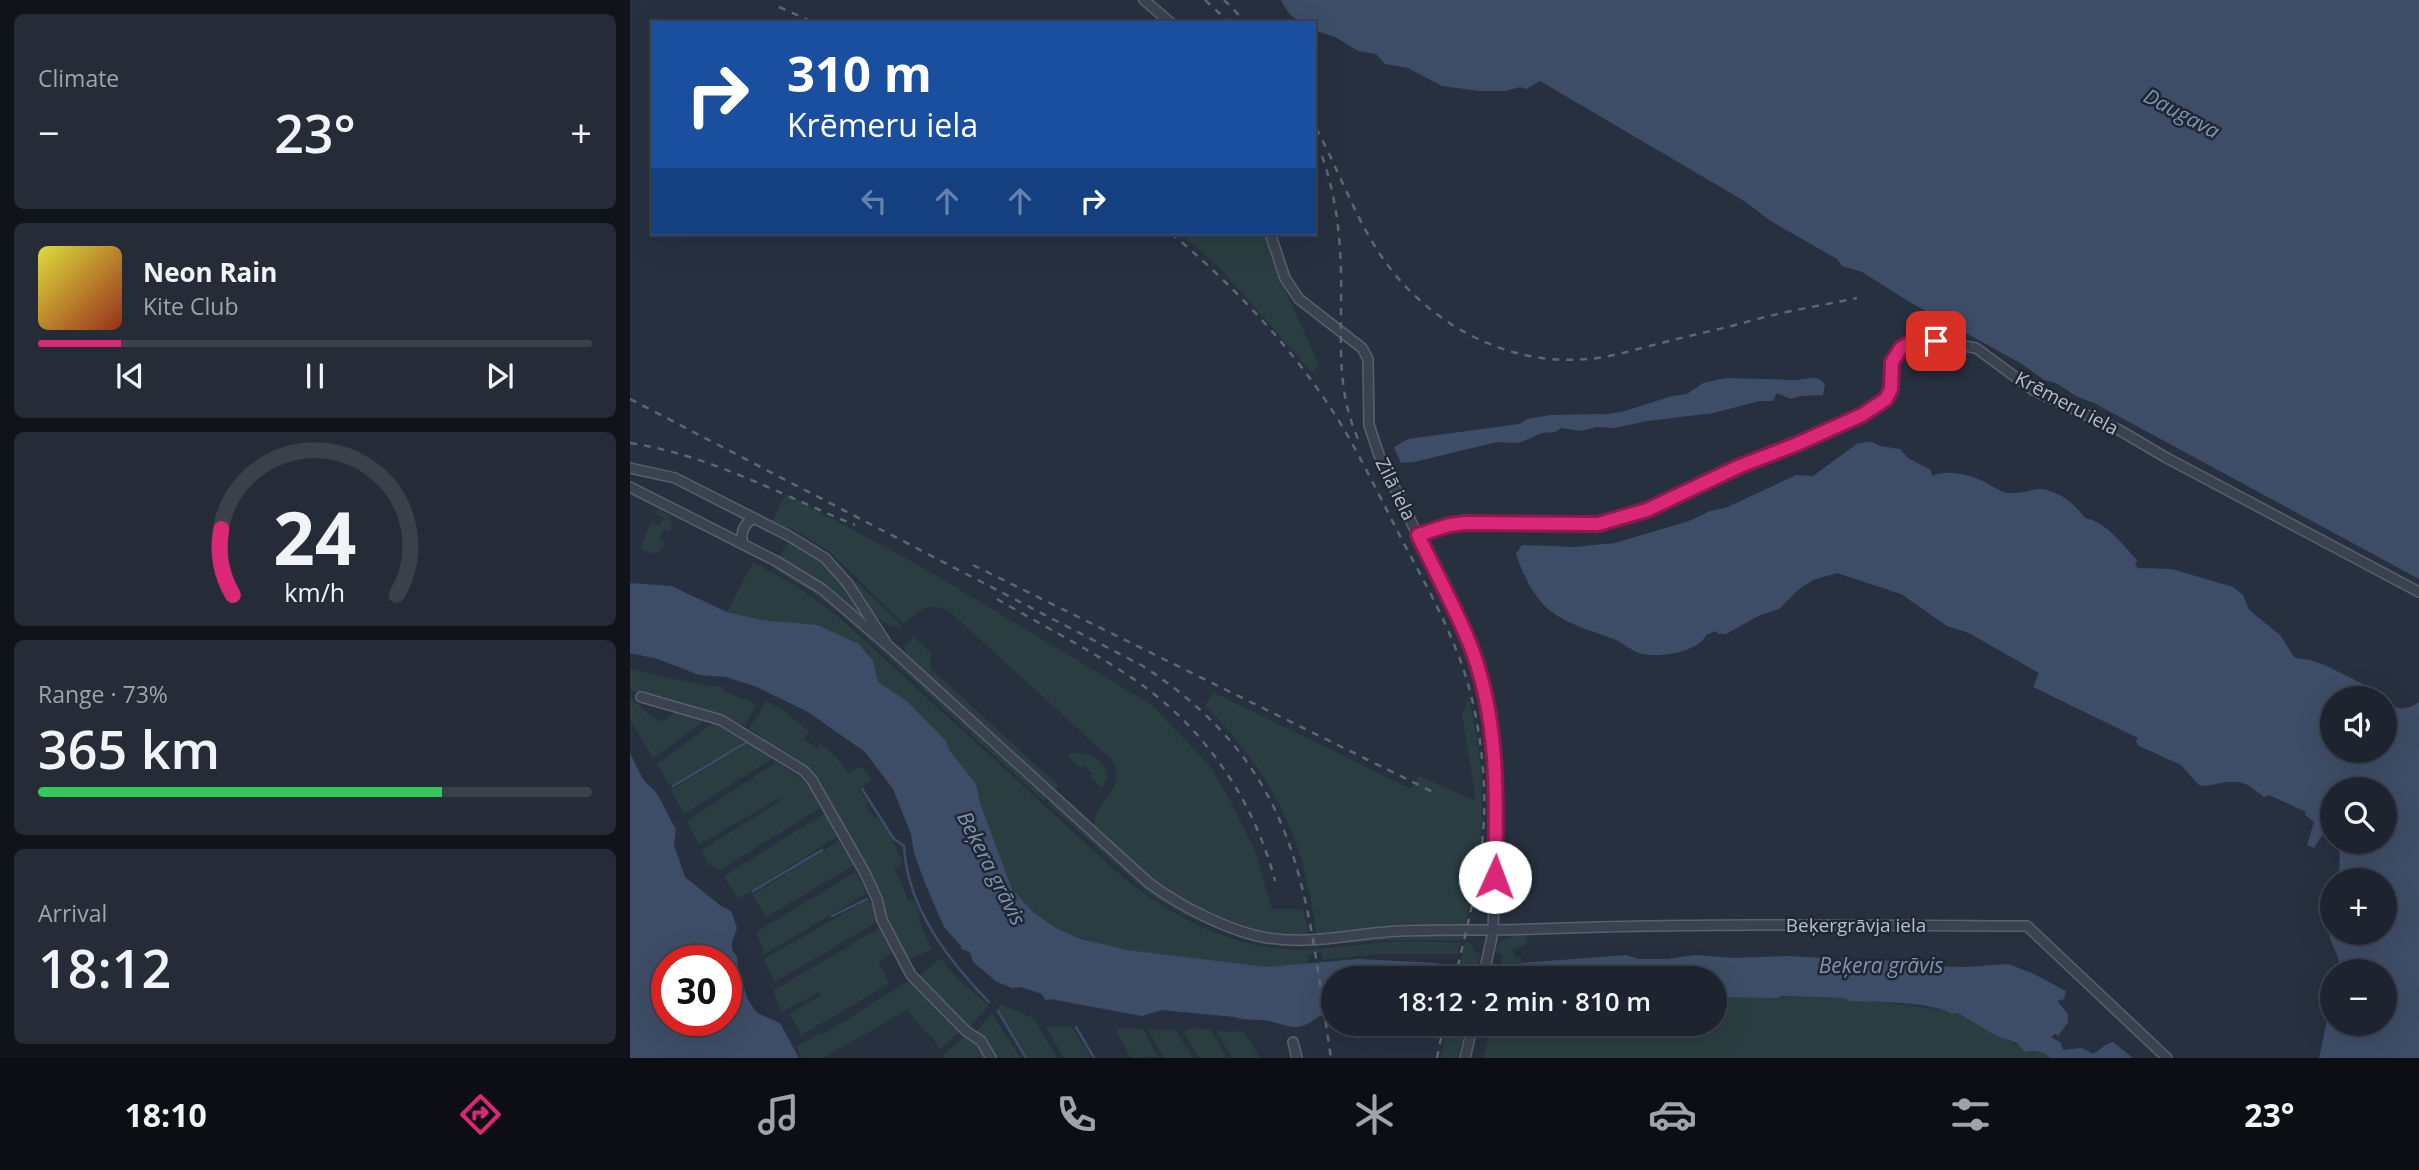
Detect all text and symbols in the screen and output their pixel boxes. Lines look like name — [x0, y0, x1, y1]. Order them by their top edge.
text: 310 m — [787, 40, 932, 106]
icon: right — [672, 49, 763, 140]
text: Climate — [38, 62, 119, 94]
water label: Daugava — [2139, 81, 2225, 145]
text: 23° — [274, 97, 356, 168]
text: Krēmeru iela — [787, 103, 978, 146]
text: − — [38, 106, 60, 158]
text: + — [570, 106, 592, 158]
icon: left — [855, 182, 893, 220]
icon: ahead — [928, 182, 966, 220]
icon: ahead — [1001, 182, 1039, 220]
icon: right — [1074, 182, 1112, 220]
text: Neon Rain — [143, 254, 277, 290]
text: Kite Club — [143, 290, 238, 322]
pin — [1906, 311, 1966, 371]
icon: arrive — [1917, 322, 1955, 360]
icon: previous — [111, 357, 149, 395]
icon: pause — [296, 357, 334, 395]
icon: next — [481, 357, 519, 395]
street label: Krēmeru iela — [2011, 365, 2123, 441]
street label: Zilā iela — [1370, 453, 1422, 525]
text: 24 — [273, 487, 357, 586]
text: km/h — [285, 575, 345, 609]
text: Range · 73% — [38, 678, 168, 710]
map controls — [2320, 686, 2397, 1036]
button: sound — [2320, 686, 2397, 763]
text: 365 km — [38, 713, 220, 784]
button: search — [2320, 777, 2397, 854]
water label: Beķera grāvis — [951, 806, 1033, 930]
position arrow — [1458, 840, 1532, 914]
button: + — [2320, 868, 2397, 945]
text: Arrival — [38, 897, 107, 929]
street label: Beķergrāvja iela — [1786, 912, 1926, 938]
text: 18:12 — [38, 932, 171, 1003]
speed limit sign: 30 — [651, 945, 742, 1036]
water label: Beķera grāvis — [1819, 951, 1943, 979]
button: − — [2320, 959, 2397, 1036]
text: 18:12 · 2 min · 810 m — [1397, 983, 1651, 1019]
icon: directions — [456, 1090, 505, 1139]
icon: music — [754, 1090, 803, 1139]
icon: phone — [1052, 1090, 1101, 1139]
icon: climate — [1350, 1090, 1399, 1139]
icon: car — [1648, 1090, 1697, 1139]
icon: filters — [1946, 1090, 1995, 1139]
text: 18:10 — [125, 1093, 207, 1136]
text: 23° — [2244, 1093, 2294, 1136]

